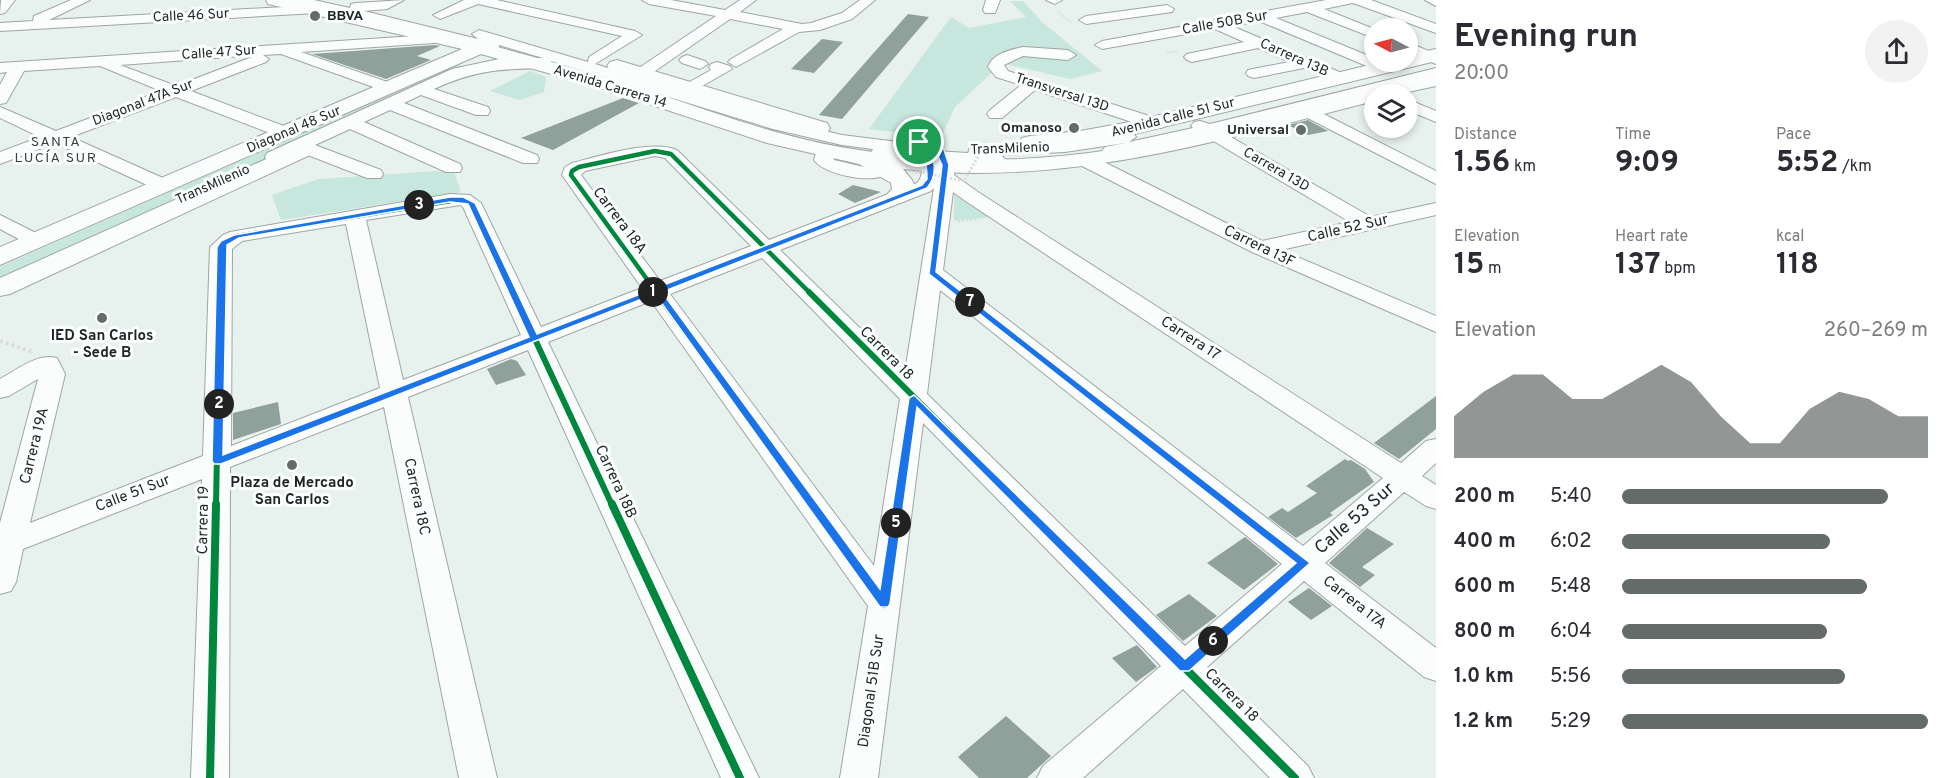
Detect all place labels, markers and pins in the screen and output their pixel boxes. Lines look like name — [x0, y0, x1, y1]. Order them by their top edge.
place label: BBVA — [327, 8, 363, 25]
marker: BBVA — [308, 9, 322, 23]
pin — [893, 116, 944, 167]
place label: Omanoso — [1001, 120, 1062, 137]
marker: Omanoso — [1067, 121, 1081, 135]
place label: Universal — [1227, 122, 1289, 139]
marker: Universal — [1294, 123, 1308, 137]
pin: 3 — [404, 190, 434, 220]
pin: 1 — [638, 277, 668, 307]
pin: 7 — [955, 287, 985, 317]
marker: IED San Carlos - Sede B — [95, 311, 109, 325]
place label: IED San Carlos - Sede B — [51, 327, 153, 363]
pin: 2 — [204, 389, 234, 419]
marker: Plaza de Mercado San Carlos — [285, 458, 299, 472]
place label: Plaza de Mercado San Carlos — [230, 474, 354, 510]
pin: 5 — [881, 508, 911, 538]
pin: 6 — [1198, 626, 1228, 656]

